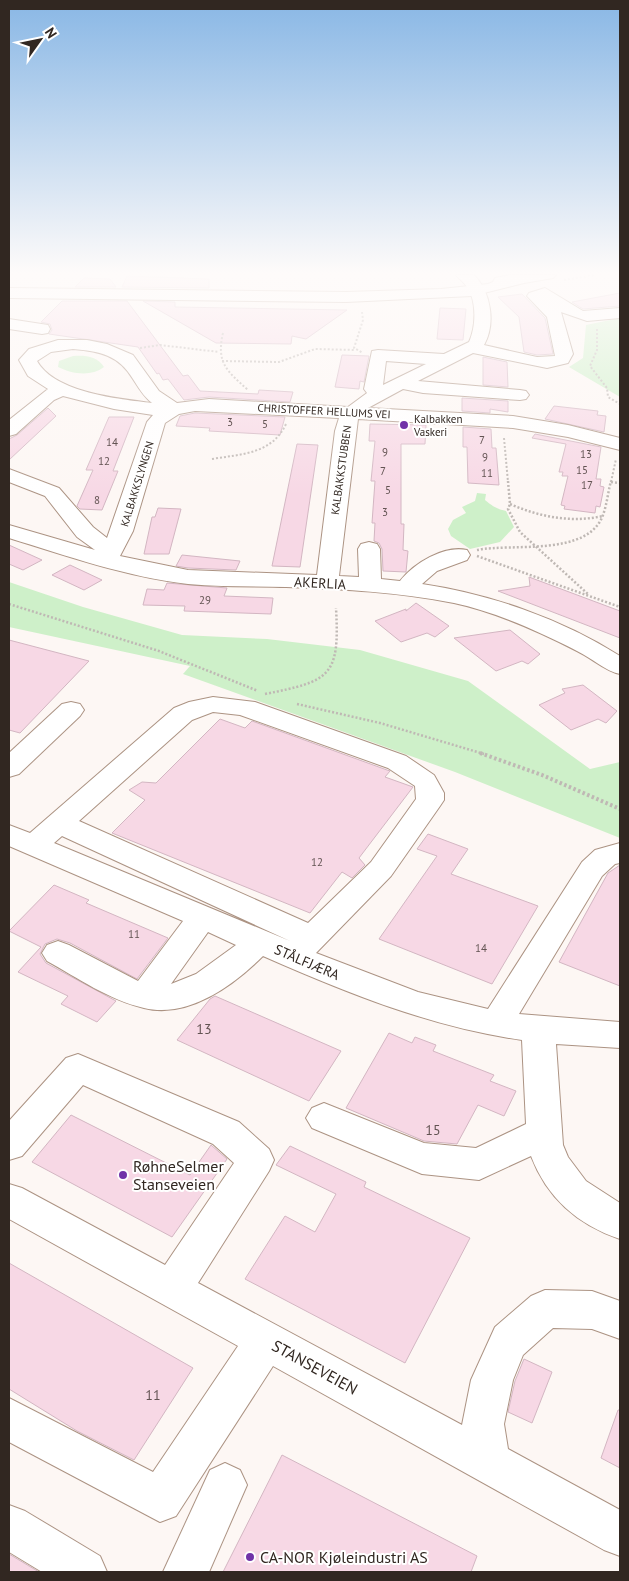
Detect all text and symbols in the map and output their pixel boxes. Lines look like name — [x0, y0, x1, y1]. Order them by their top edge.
north arrow — [15, 15, 65, 65]
text: N — [41, 24, 61, 42]
street label: CHRISTOFFER HELLUMS VEI — [257, 401, 391, 421]
place label: Kalbakken Vaskeri — [413, 412, 462, 439]
house number: 3 — [227, 415, 233, 429]
house number: 5 — [262, 417, 268, 431]
marker: Kalbakken Vaskeri — [398, 419, 410, 431]
street label: KALBAKKSTUBBEN — [328, 424, 354, 516]
house number: 7 — [479, 433, 485, 447]
house number: 14 — [106, 435, 118, 449]
street label: KALBAKKSLYNGEN — [117, 440, 157, 528]
house number: 9 — [382, 445, 388, 459]
house number: 13 — [580, 447, 592, 461]
house number: 9 — [482, 450, 488, 464]
house number: 12 — [98, 454, 110, 468]
house number: 15 — [576, 463, 588, 477]
house number: 7 — [380, 464, 386, 478]
house number: 11 — [481, 466, 493, 480]
house number: 17 — [581, 478, 593, 492]
house number: 5 — [385, 483, 391, 497]
house number: 8 — [94, 493, 100, 507]
house number: 3 — [382, 505, 388, 519]
street label: AKERLIA — [294, 573, 347, 593]
house number: 29 — [199, 593, 211, 607]
house number: 12 — [311, 855, 323, 869]
house number: 11 — [128, 927, 140, 941]
street label: STÅLFJÆRA — [272, 940, 343, 984]
house number: 14 — [475, 941, 487, 955]
house number: 13 — [196, 1020, 212, 1038]
house number: 15 — [425, 1121, 441, 1139]
place label: RøhneSelmer Stanseveien — [133, 1156, 224, 1194]
marker: RøhneSelmer Stanseveien — [117, 1169, 129, 1181]
street label: STANSEVEIEN — [269, 1335, 361, 1399]
house number: 11 — [145, 1386, 161, 1404]
place label: CA-NOR Kjøleindustri AS — [260, 1547, 428, 1567]
marker: CA-NOR Kjøleindustri AS — [244, 1551, 256, 1563]

